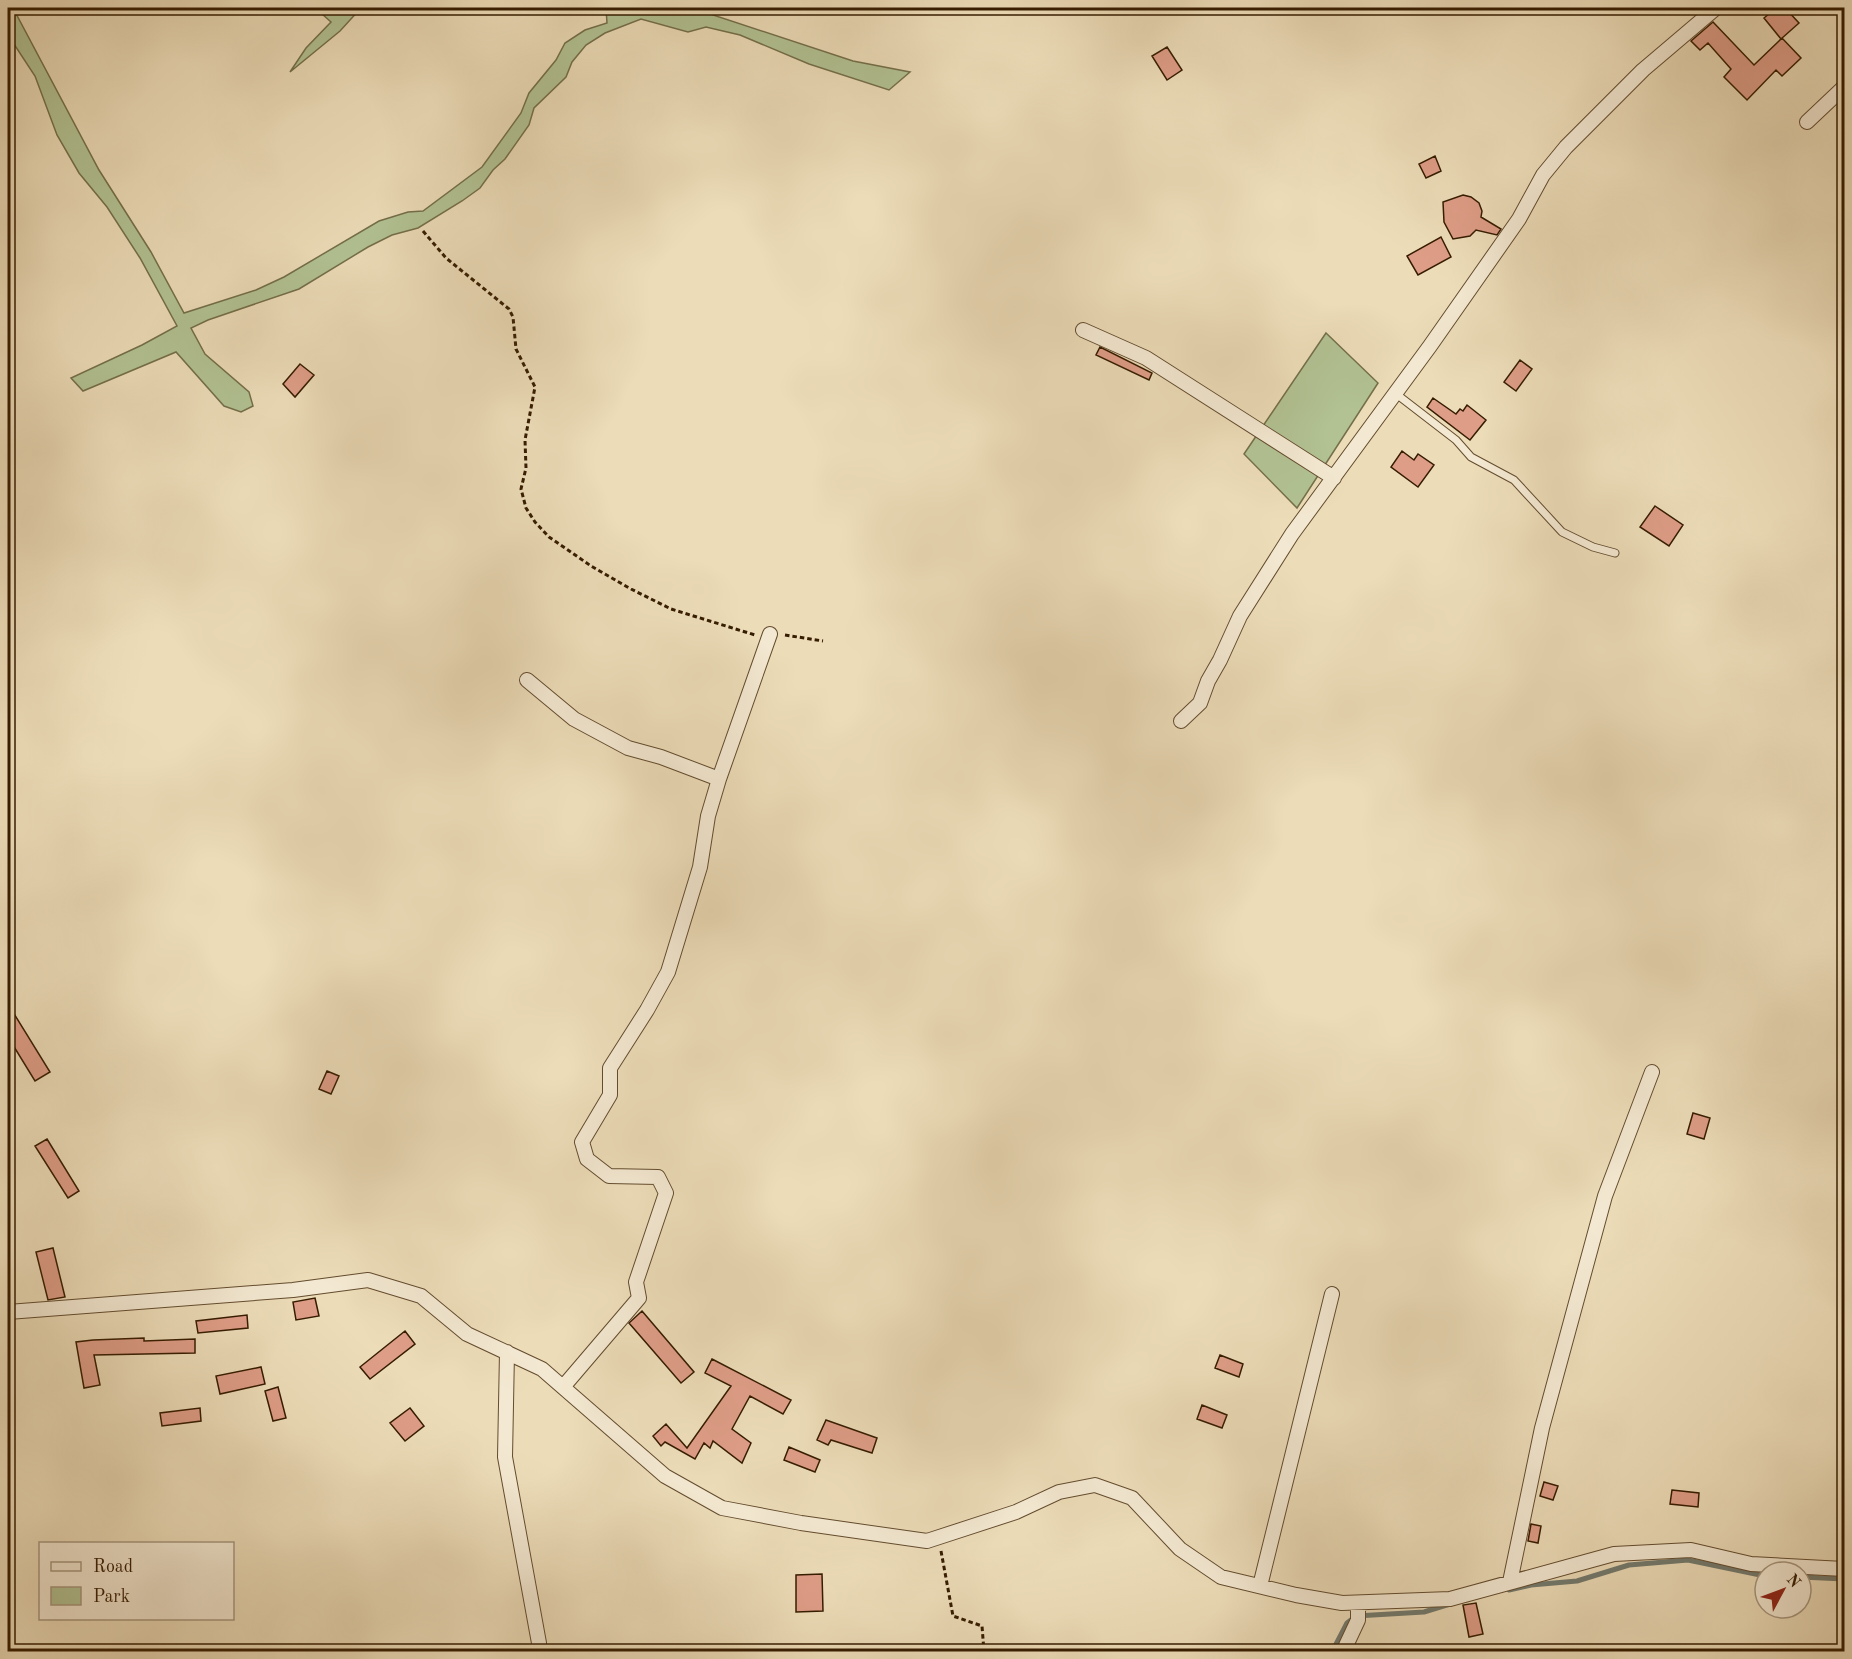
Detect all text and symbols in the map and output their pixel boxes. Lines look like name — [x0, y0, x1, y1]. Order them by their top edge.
legend — [39, 1542, 234, 1620]
text: Road — [93, 1558, 133, 1576]
north arrow — [1753, 1560, 1813, 1620]
text: N — [1783, 1572, 1803, 1592]
text: Park — [93, 1588, 130, 1606]

